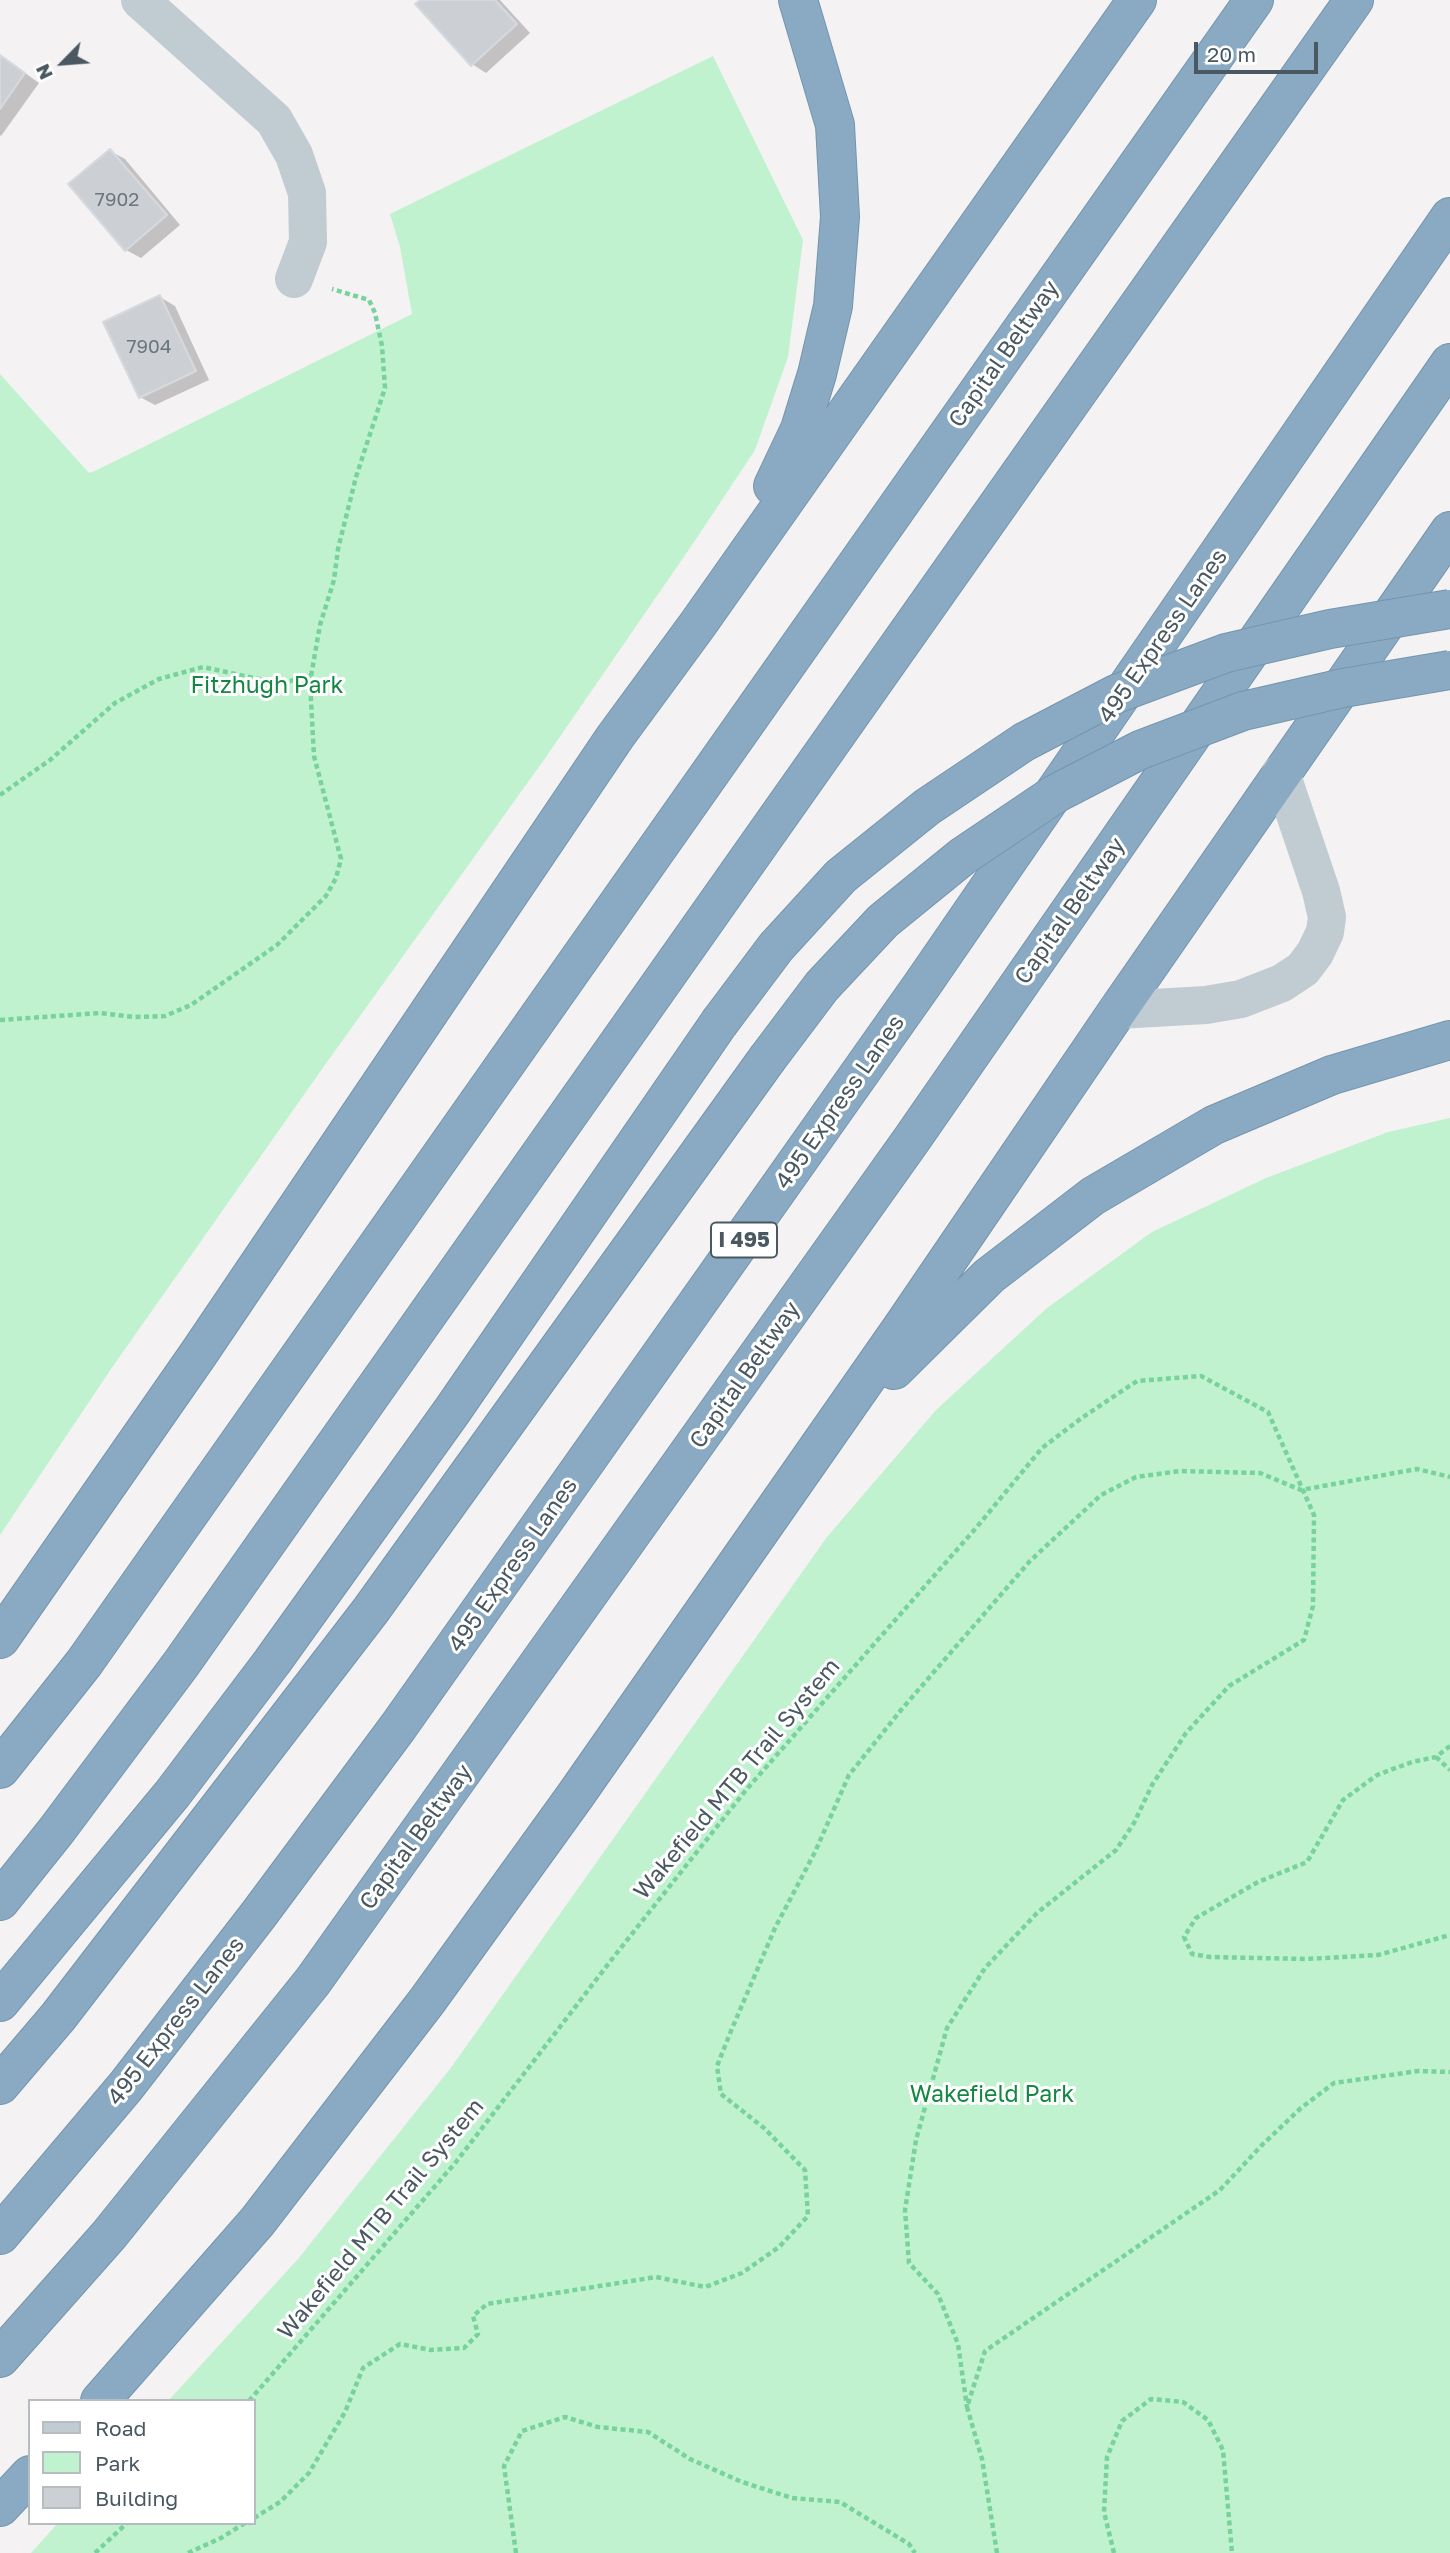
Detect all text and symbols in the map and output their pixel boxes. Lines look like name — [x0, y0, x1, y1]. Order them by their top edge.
north arrow — [28, 28, 98, 98]
scale bar — [1198, 28, 1322, 72]
text: 20 m — [1207, 41, 1256, 67]
text: N — [30, 61, 57, 84]
house number: 7902 — [95, 189, 139, 211]
street label: Capital Beltway — [943, 275, 1065, 433]
house number: 7904 — [127, 336, 171, 358]
street label: 495 Express Lanes — [1093, 544, 1233, 728]
park label: Fitzhugh Park — [190, 672, 344, 700]
street label: Capital Beltway — [1009, 832, 1131, 990]
street label: 495 Express Lanes — [770, 1010, 910, 1194]
road number: I 495 — [711, 1222, 777, 1258]
street label: Capital Beltway — [684, 1296, 806, 1454]
street label: 495 Express Lanes — [443, 1473, 583, 1657]
street label: Wakefield MTB Trail System — [628, 1653, 846, 1905]
street label: Capital Beltway — [354, 1759, 478, 1915]
street label: 495 Express Lanes — [102, 1931, 250, 2111]
park label: Wakefield Park — [910, 2081, 1074, 2109]
street label: Wakefield MTB Trail System — [272, 2093, 490, 2345]
legend — [28, 2399, 256, 2525]
text: Road — [95, 2415, 146, 2441]
text: Park — [95, 2450, 140, 2476]
text: Building — [95, 2485, 178, 2511]

